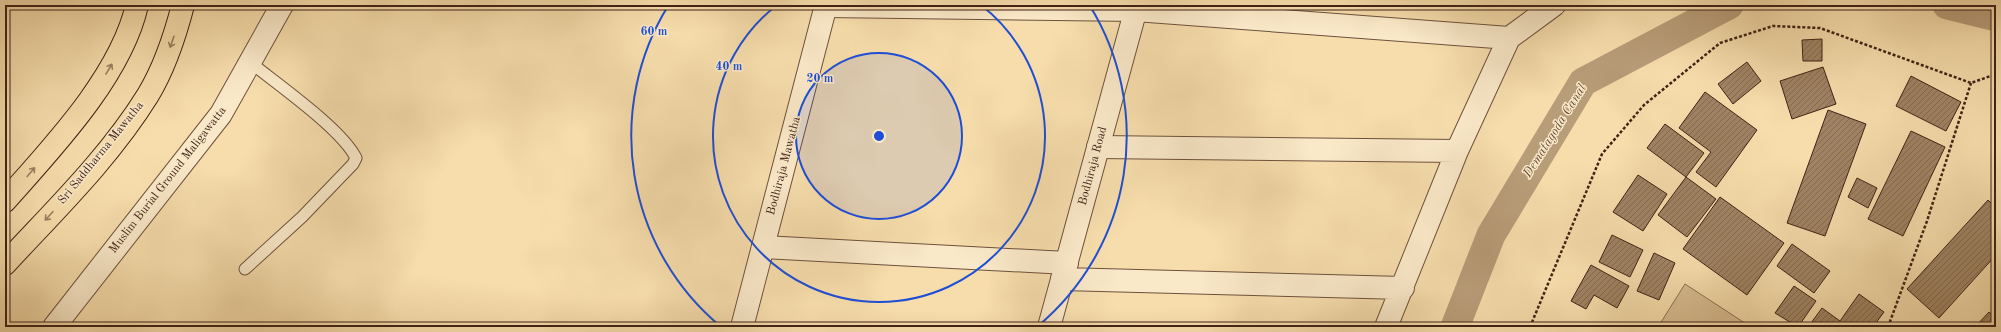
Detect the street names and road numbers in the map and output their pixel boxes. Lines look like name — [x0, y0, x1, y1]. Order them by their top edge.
street label: Sri Saddharma Mawatha — [56, 99, 146, 207]
street label: Muslim Burial Ground Maligawatta — [107, 104, 229, 255]
street label: Bodhiraja Mawatha — [765, 115, 803, 217]
street label: Bodhiraja Road — [1077, 125, 1109, 207]

